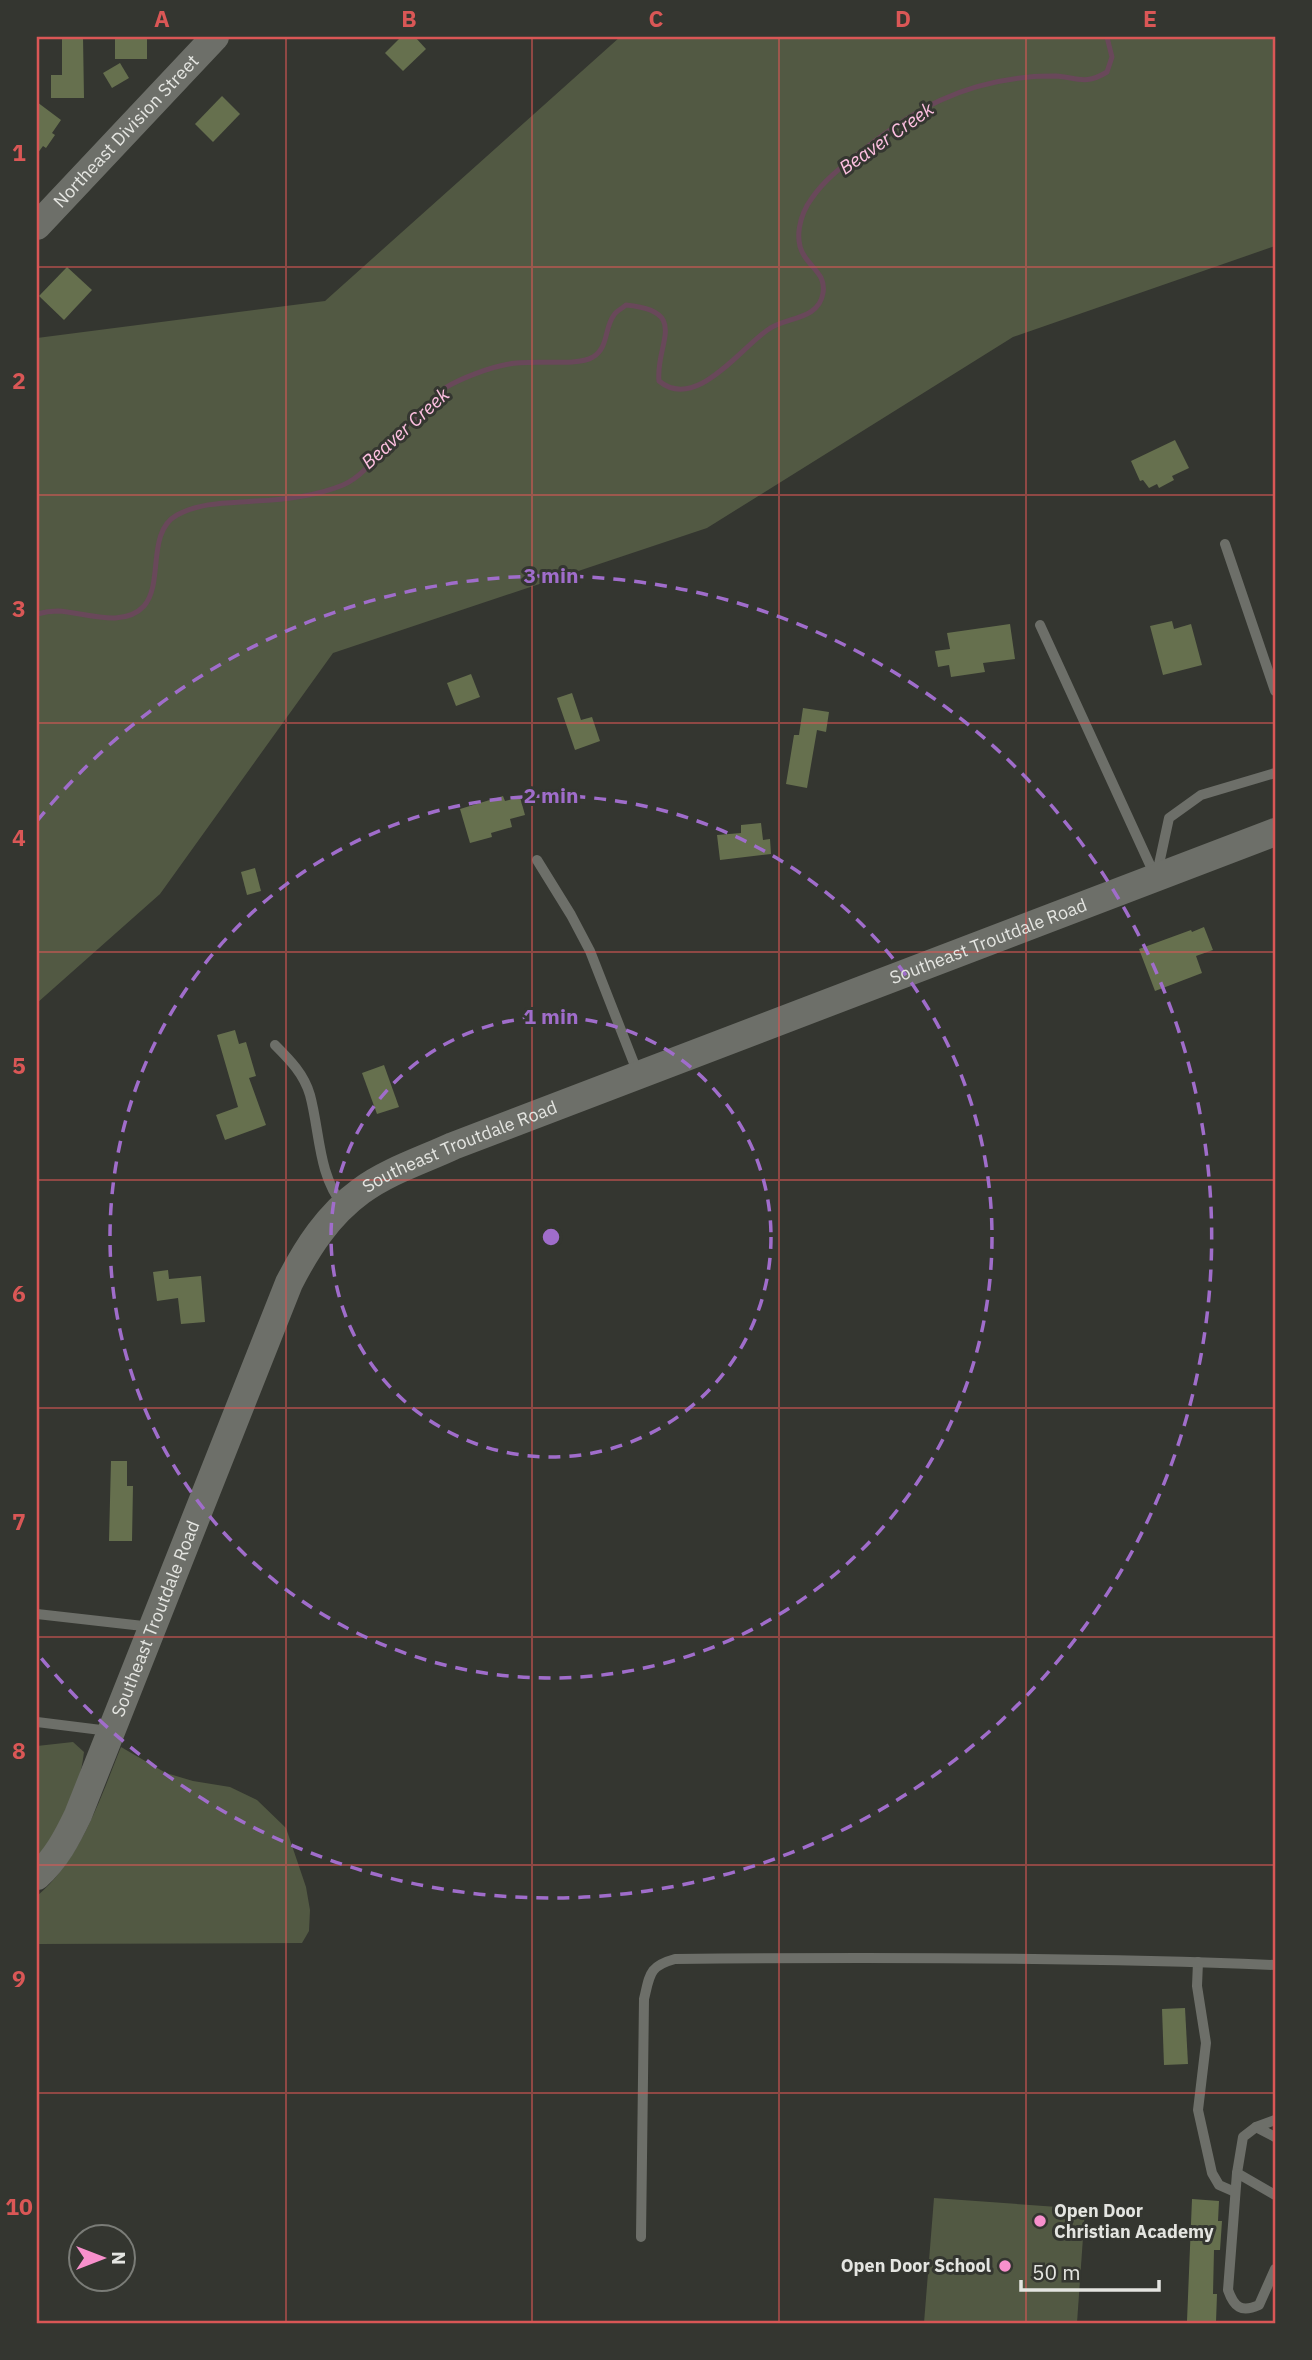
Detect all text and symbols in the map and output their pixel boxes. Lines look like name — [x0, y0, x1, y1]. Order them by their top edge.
text: A — [154, 3, 170, 33]
text: B — [401, 3, 417, 33]
text: C — [649, 3, 664, 33]
text: D — [895, 3, 911, 33]
text: E — [1143, 3, 1157, 33]
street label: Northeast Division Street — [48, 50, 203, 212]
water label: Beaver Creek — [834, 96, 939, 179]
text: 1 — [12, 137, 26, 167]
text: 2 — [12, 365, 26, 395]
water label: Beaver Creek — [356, 381, 455, 474]
text: 3 min — [524, 561, 578, 589]
text: 3 — [12, 593, 26, 623]
text: 2 min — [524, 781, 578, 809]
text: 4 — [12, 822, 26, 852]
street label: Southeast Troutdale Road — [886, 893, 1090, 989]
text: 1 min — [524, 1002, 578, 1030]
text: 5 — [12, 1050, 26, 1080]
street label: Southeast Troutdale Road — [358, 1095, 560, 1198]
centre of rings — [539, 1225, 563, 1249]
text: 6 — [12, 1278, 26, 1308]
text: 7 — [12, 1506, 26, 1536]
street label: Southeast Troutdale Road — [106, 1517, 205, 1720]
text: 8 — [12, 1735, 26, 1765]
text: 9 — [12, 1963, 26, 1993]
text: 10 — [5, 2191, 33, 2221]
place label: Open Door Christian Academy — [1054, 2199, 1214, 2243]
marker: Open Door Christian Academy — [1032, 2213, 1048, 2229]
north arrow — [66, 2224, 136, 2294]
scale bar — [1021, 2248, 1160, 2292]
text: N — [107, 2251, 131, 2265]
place label: Open Door School — [841, 2254, 992, 2277]
marker: Open Door School — [997, 2258, 1013, 2274]
text: 50 m — [1032, 2258, 1081, 2286]

